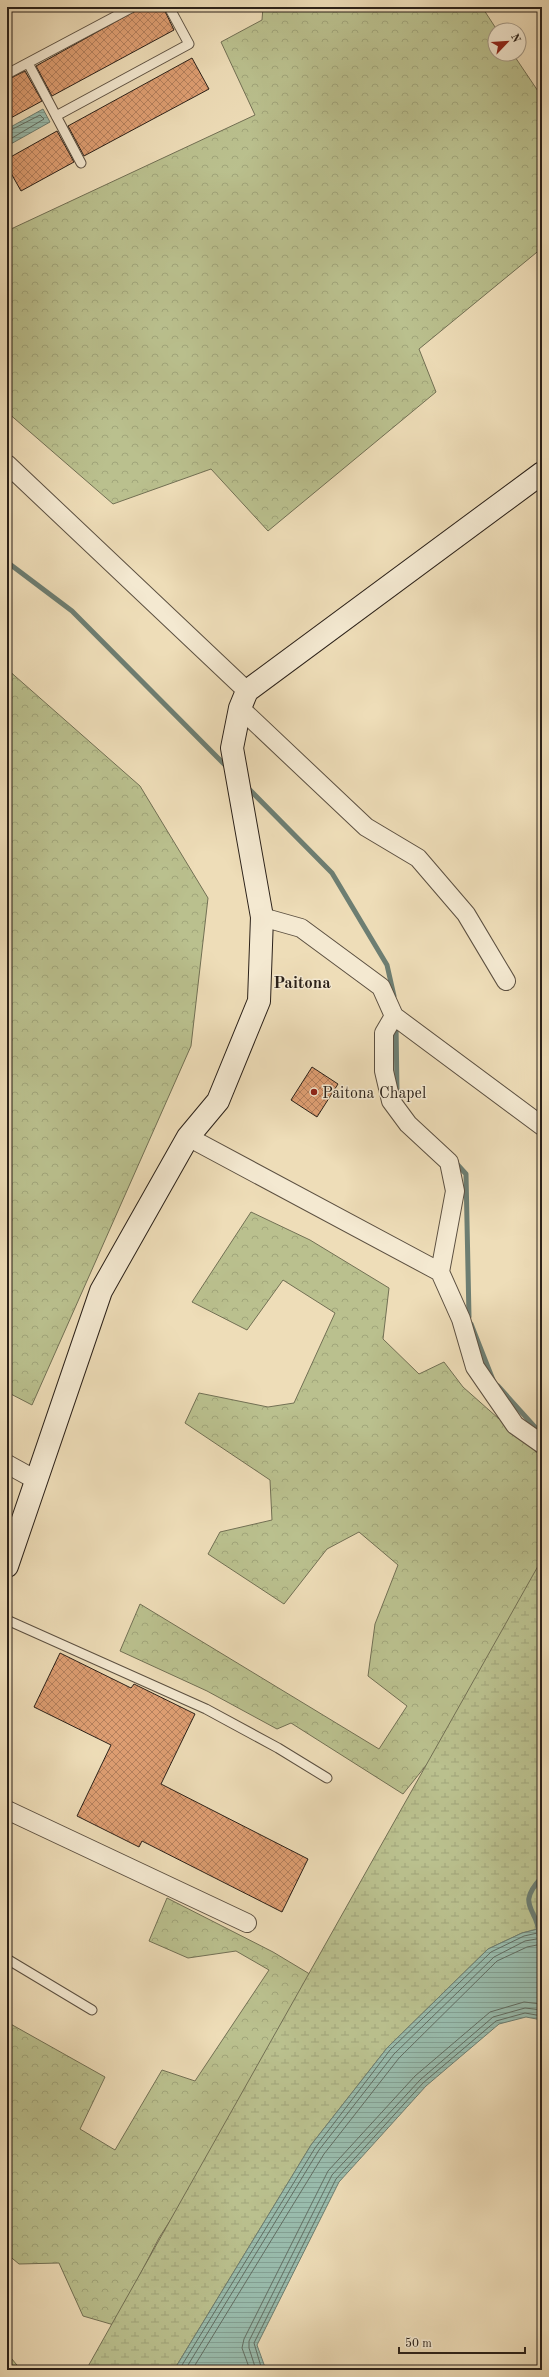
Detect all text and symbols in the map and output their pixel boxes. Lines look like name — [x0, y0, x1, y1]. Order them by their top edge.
north arrow — [487, 22, 527, 62]
text: N — [508, 32, 522, 45]
district label: Paitona — [273, 975, 331, 992]
place label: Paitona Chapel — [322, 1086, 426, 1102]
marker: Paitona Chapel — [309, 1087, 319, 1097]
scale bar — [399, 2329, 525, 2355]
text: 50 m — [405, 2337, 432, 2350]

